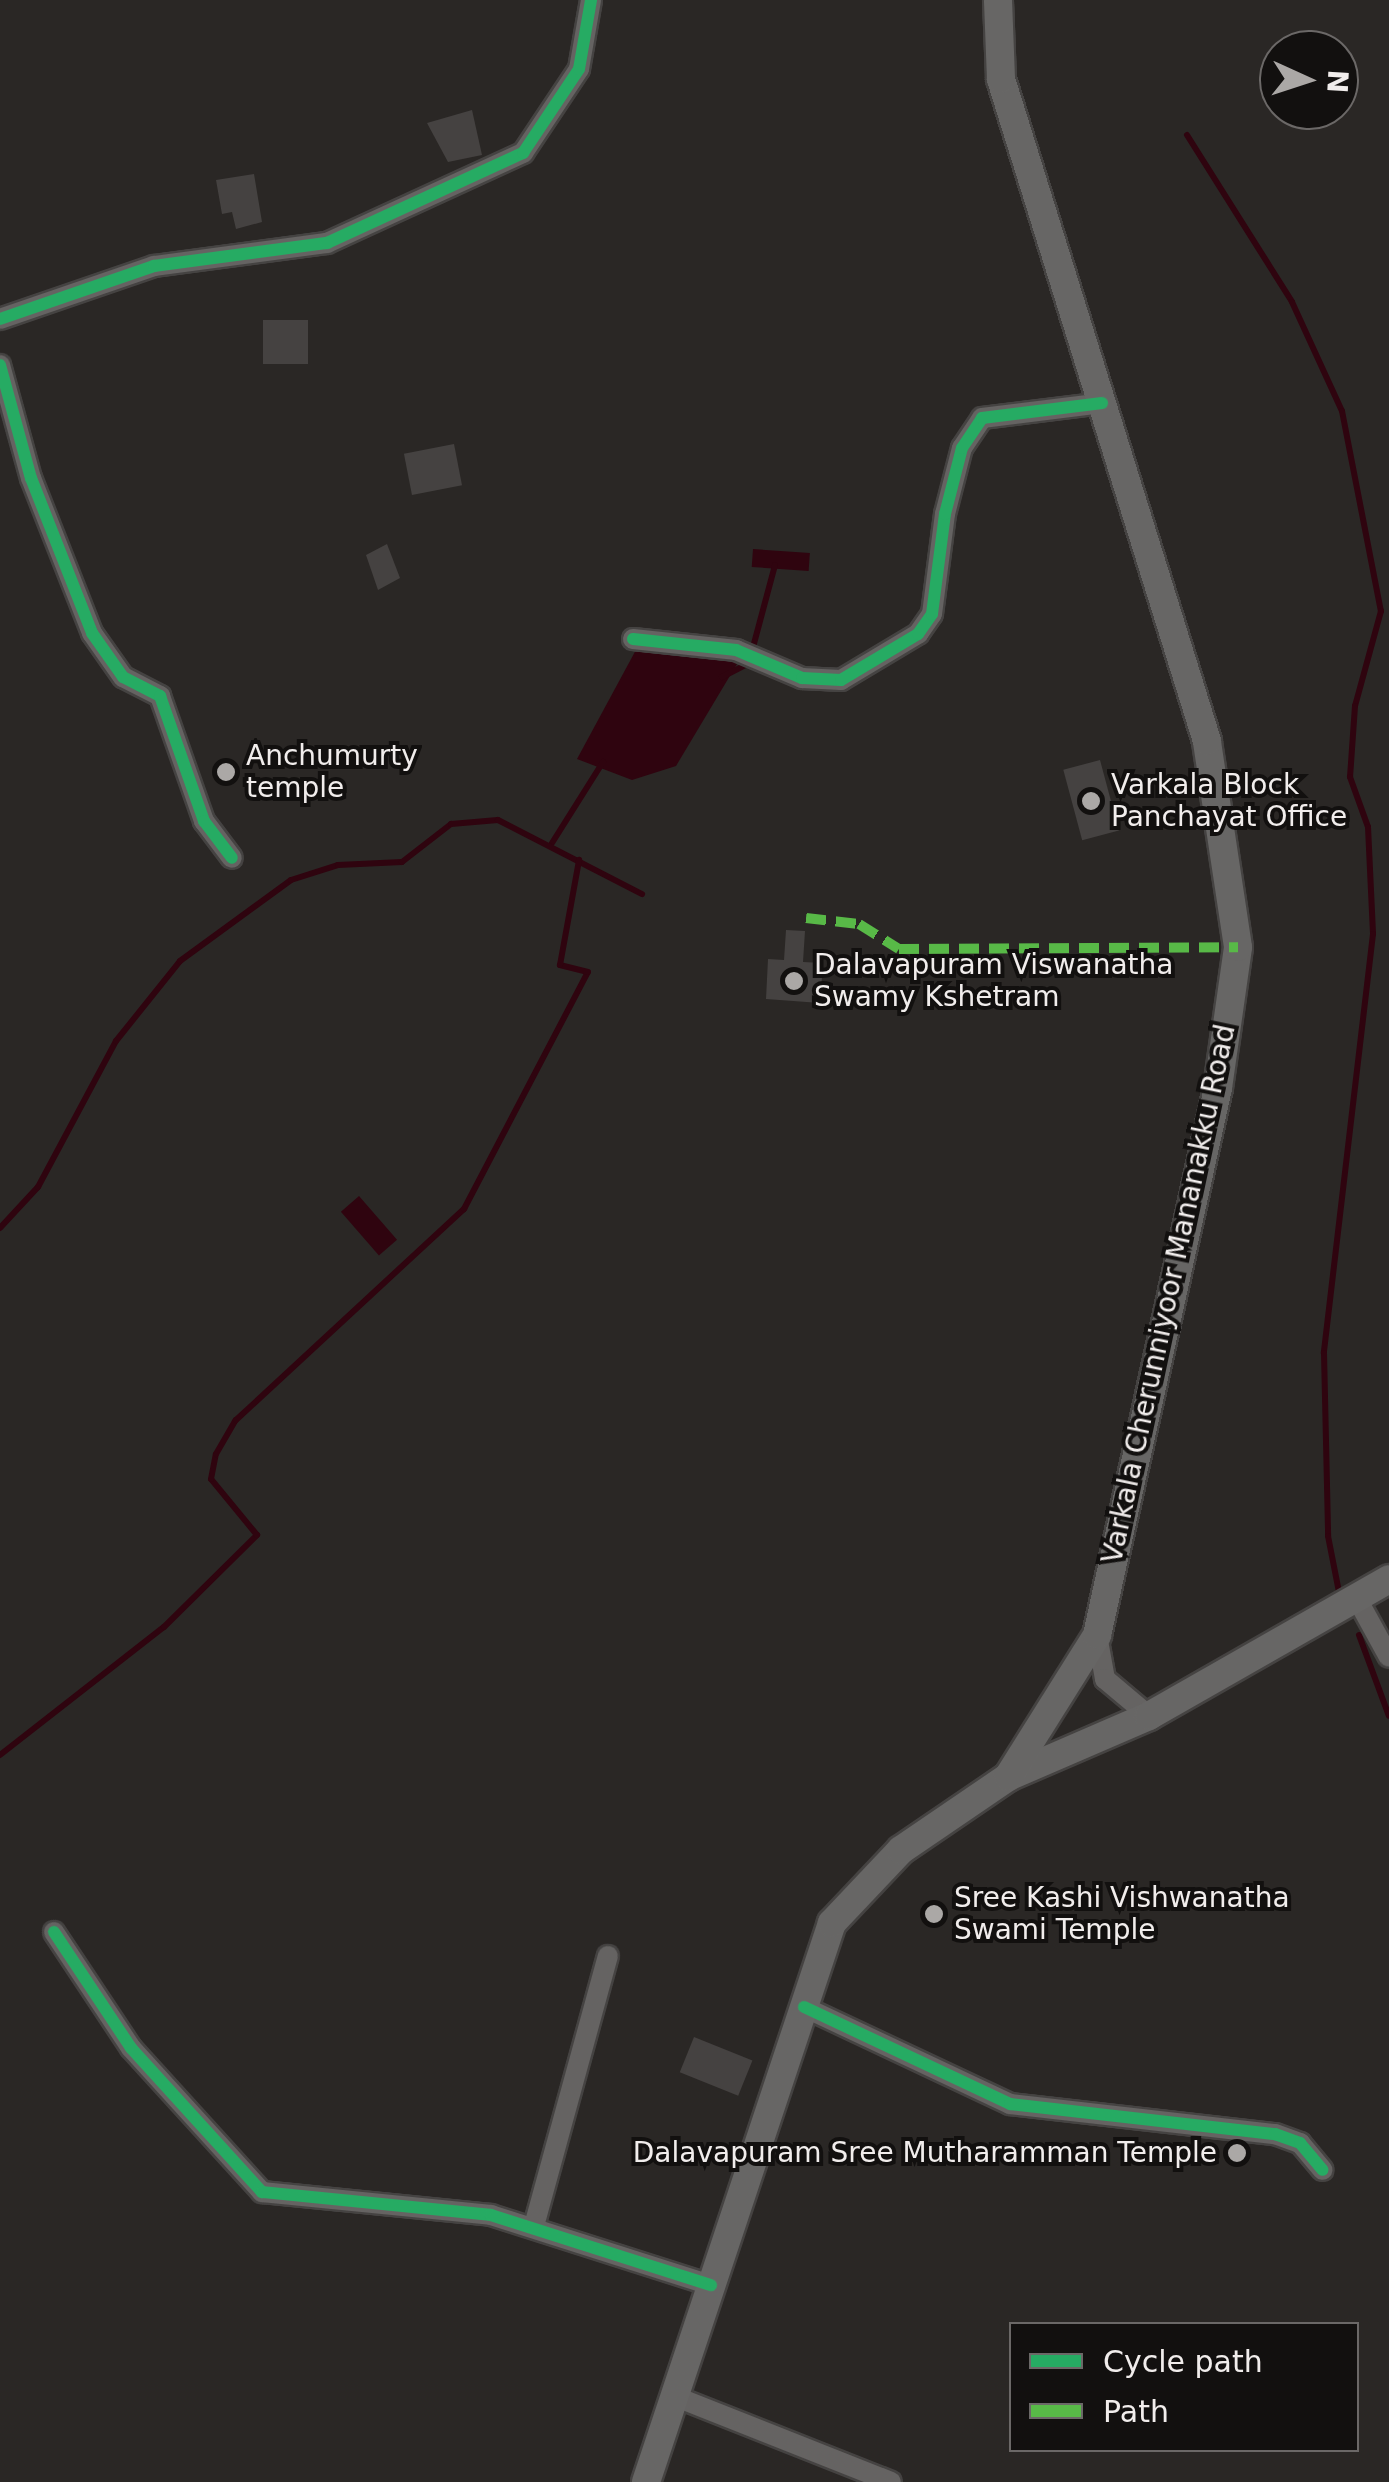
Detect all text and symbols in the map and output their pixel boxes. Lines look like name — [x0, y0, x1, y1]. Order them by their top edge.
north arrow — [1259, 30, 1359, 130]
text: N — [1320, 69, 1355, 94]
place label: Anchumurty temple — [246, 739, 418, 805]
marker: Anchumurty temple — [215, 761, 237, 783]
place label: Varkala Block Panchayat Office — [1111, 768, 1347, 834]
marker: Varkala Block Panchayat Office — [1080, 790, 1102, 812]
place label: Dalavapuram Viswanatha Swamy Kshetram — [814, 948, 1174, 1014]
marker: Dalavapuram Viswanatha Swamy Kshetram — [783, 970, 805, 992]
street label: Varkala Cherunniyoor Mananakku Road — [1095, 1021, 1243, 1567]
place label: Sree Kashi Vishwanatha Swami Temple — [954, 1881, 1290, 1947]
marker: Sree Kashi Vishwanatha Swami Temple — [923, 1903, 945, 1925]
place label: Dalavapuram Sree Mutharamman Temple — [633, 2136, 1217, 2170]
marker: Dalavapuram Sree Mutharamman Temple — [1226, 2142, 1248, 2164]
legend — [1009, 2322, 1359, 2452]
text: Cycle path — [1103, 2344, 1263, 2379]
text: Path — [1103, 2394, 1169, 2429]

